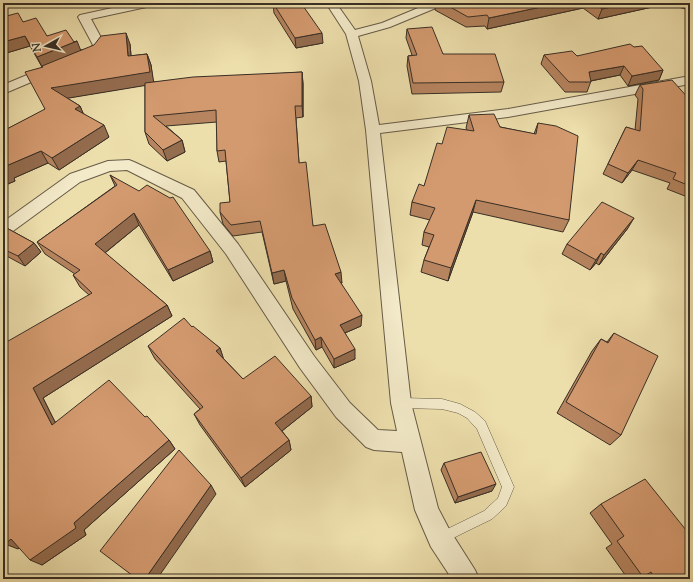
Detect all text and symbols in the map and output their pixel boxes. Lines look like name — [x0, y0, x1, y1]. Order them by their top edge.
north arrow — [26, 26, 66, 66]
text: N — [29, 42, 46, 54]

